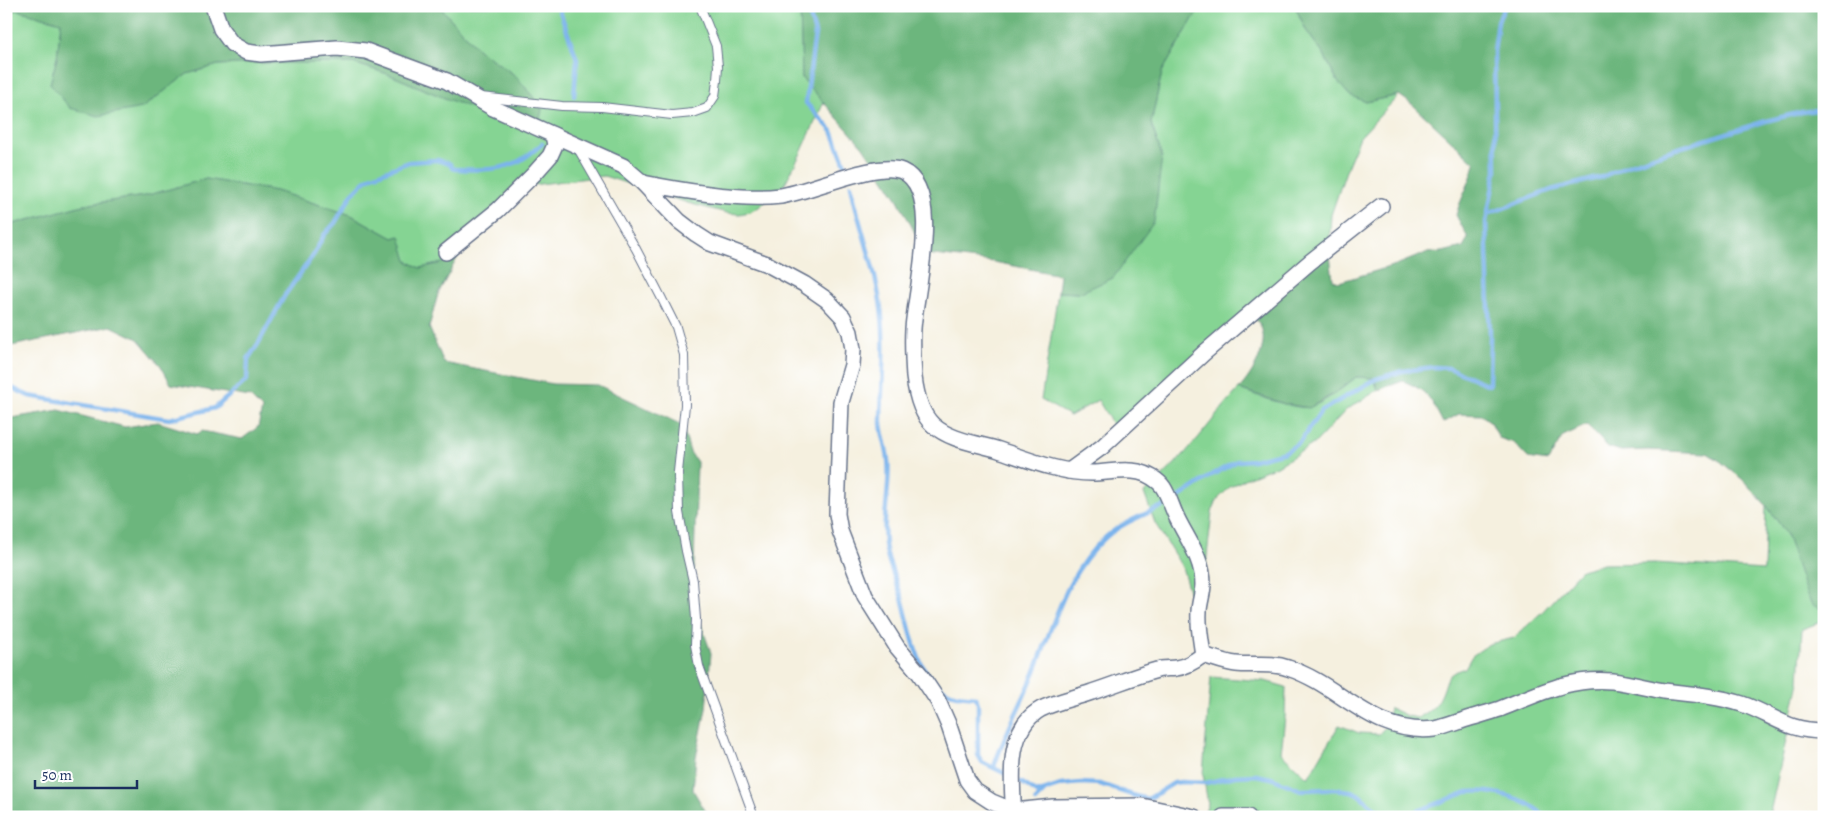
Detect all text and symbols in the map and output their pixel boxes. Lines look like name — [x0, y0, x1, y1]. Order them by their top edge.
scale bar — [35, 758, 138, 790]
text: 50 m — [42, 765, 72, 785]

